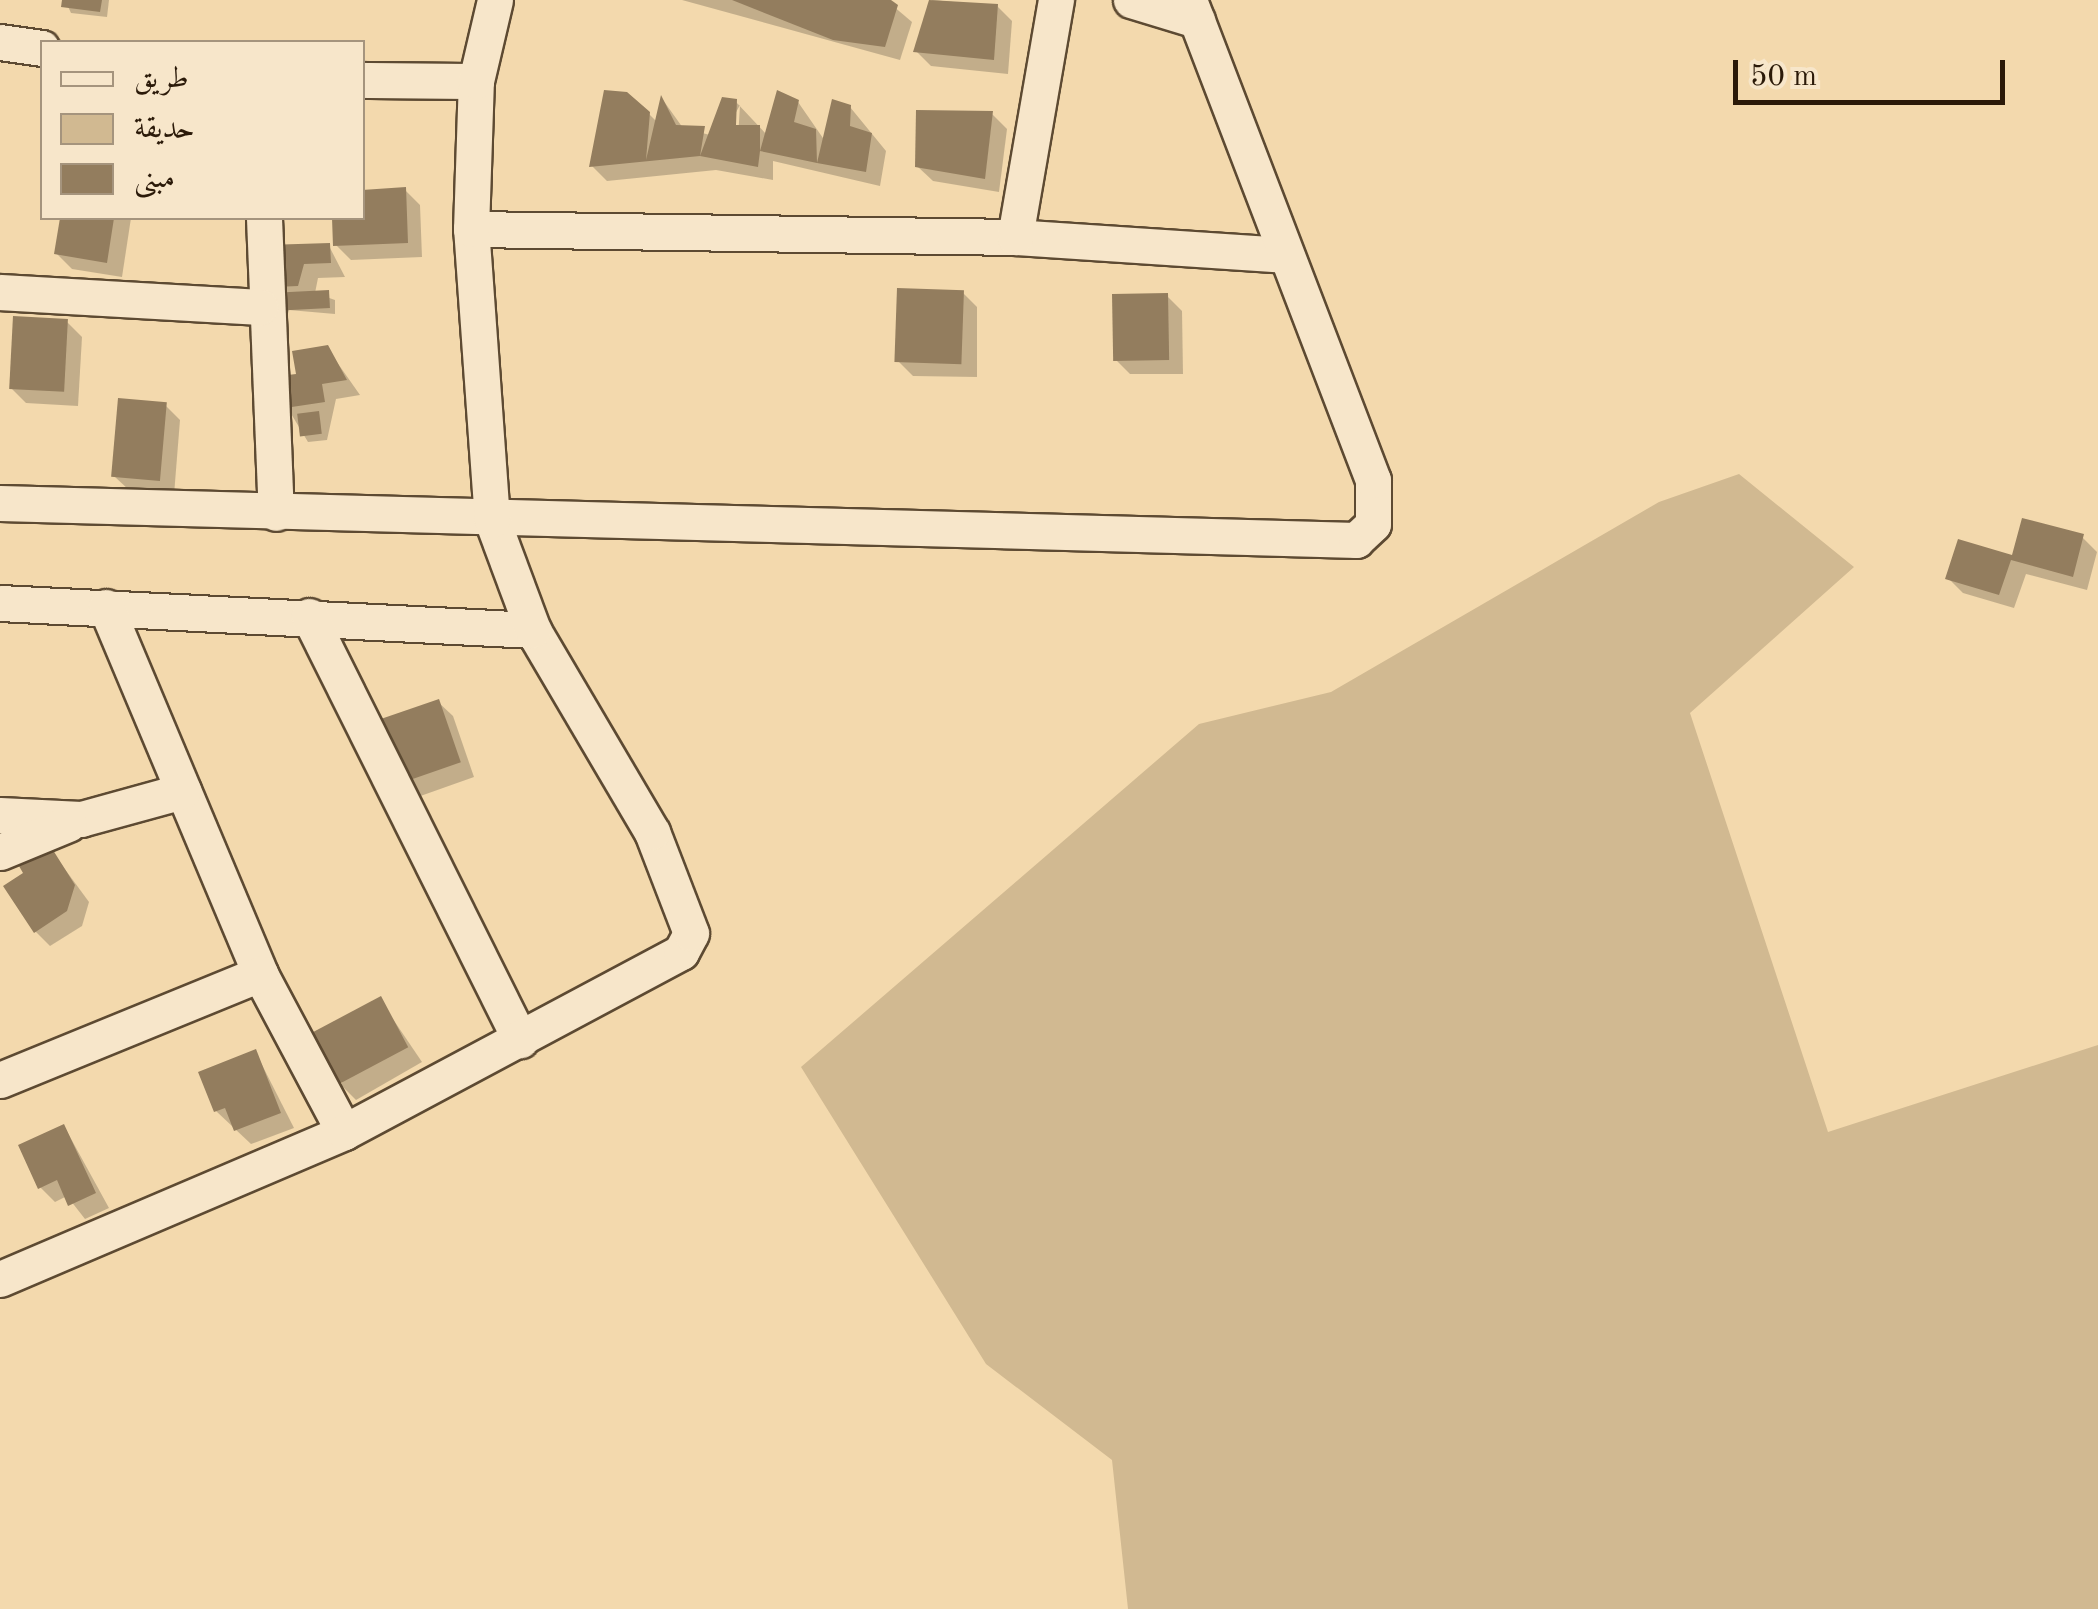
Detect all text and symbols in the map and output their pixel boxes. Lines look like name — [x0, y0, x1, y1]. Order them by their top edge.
legend — [40, 40, 365, 220]
scale bar — [1738, 40, 2010, 102]
text: 50 m — [1750, 62, 1817, 92]
text: طريق — [134, 64, 189, 94]
text: حديقة — [134, 114, 195, 144]
text: مبنى — [134, 164, 175, 194]

